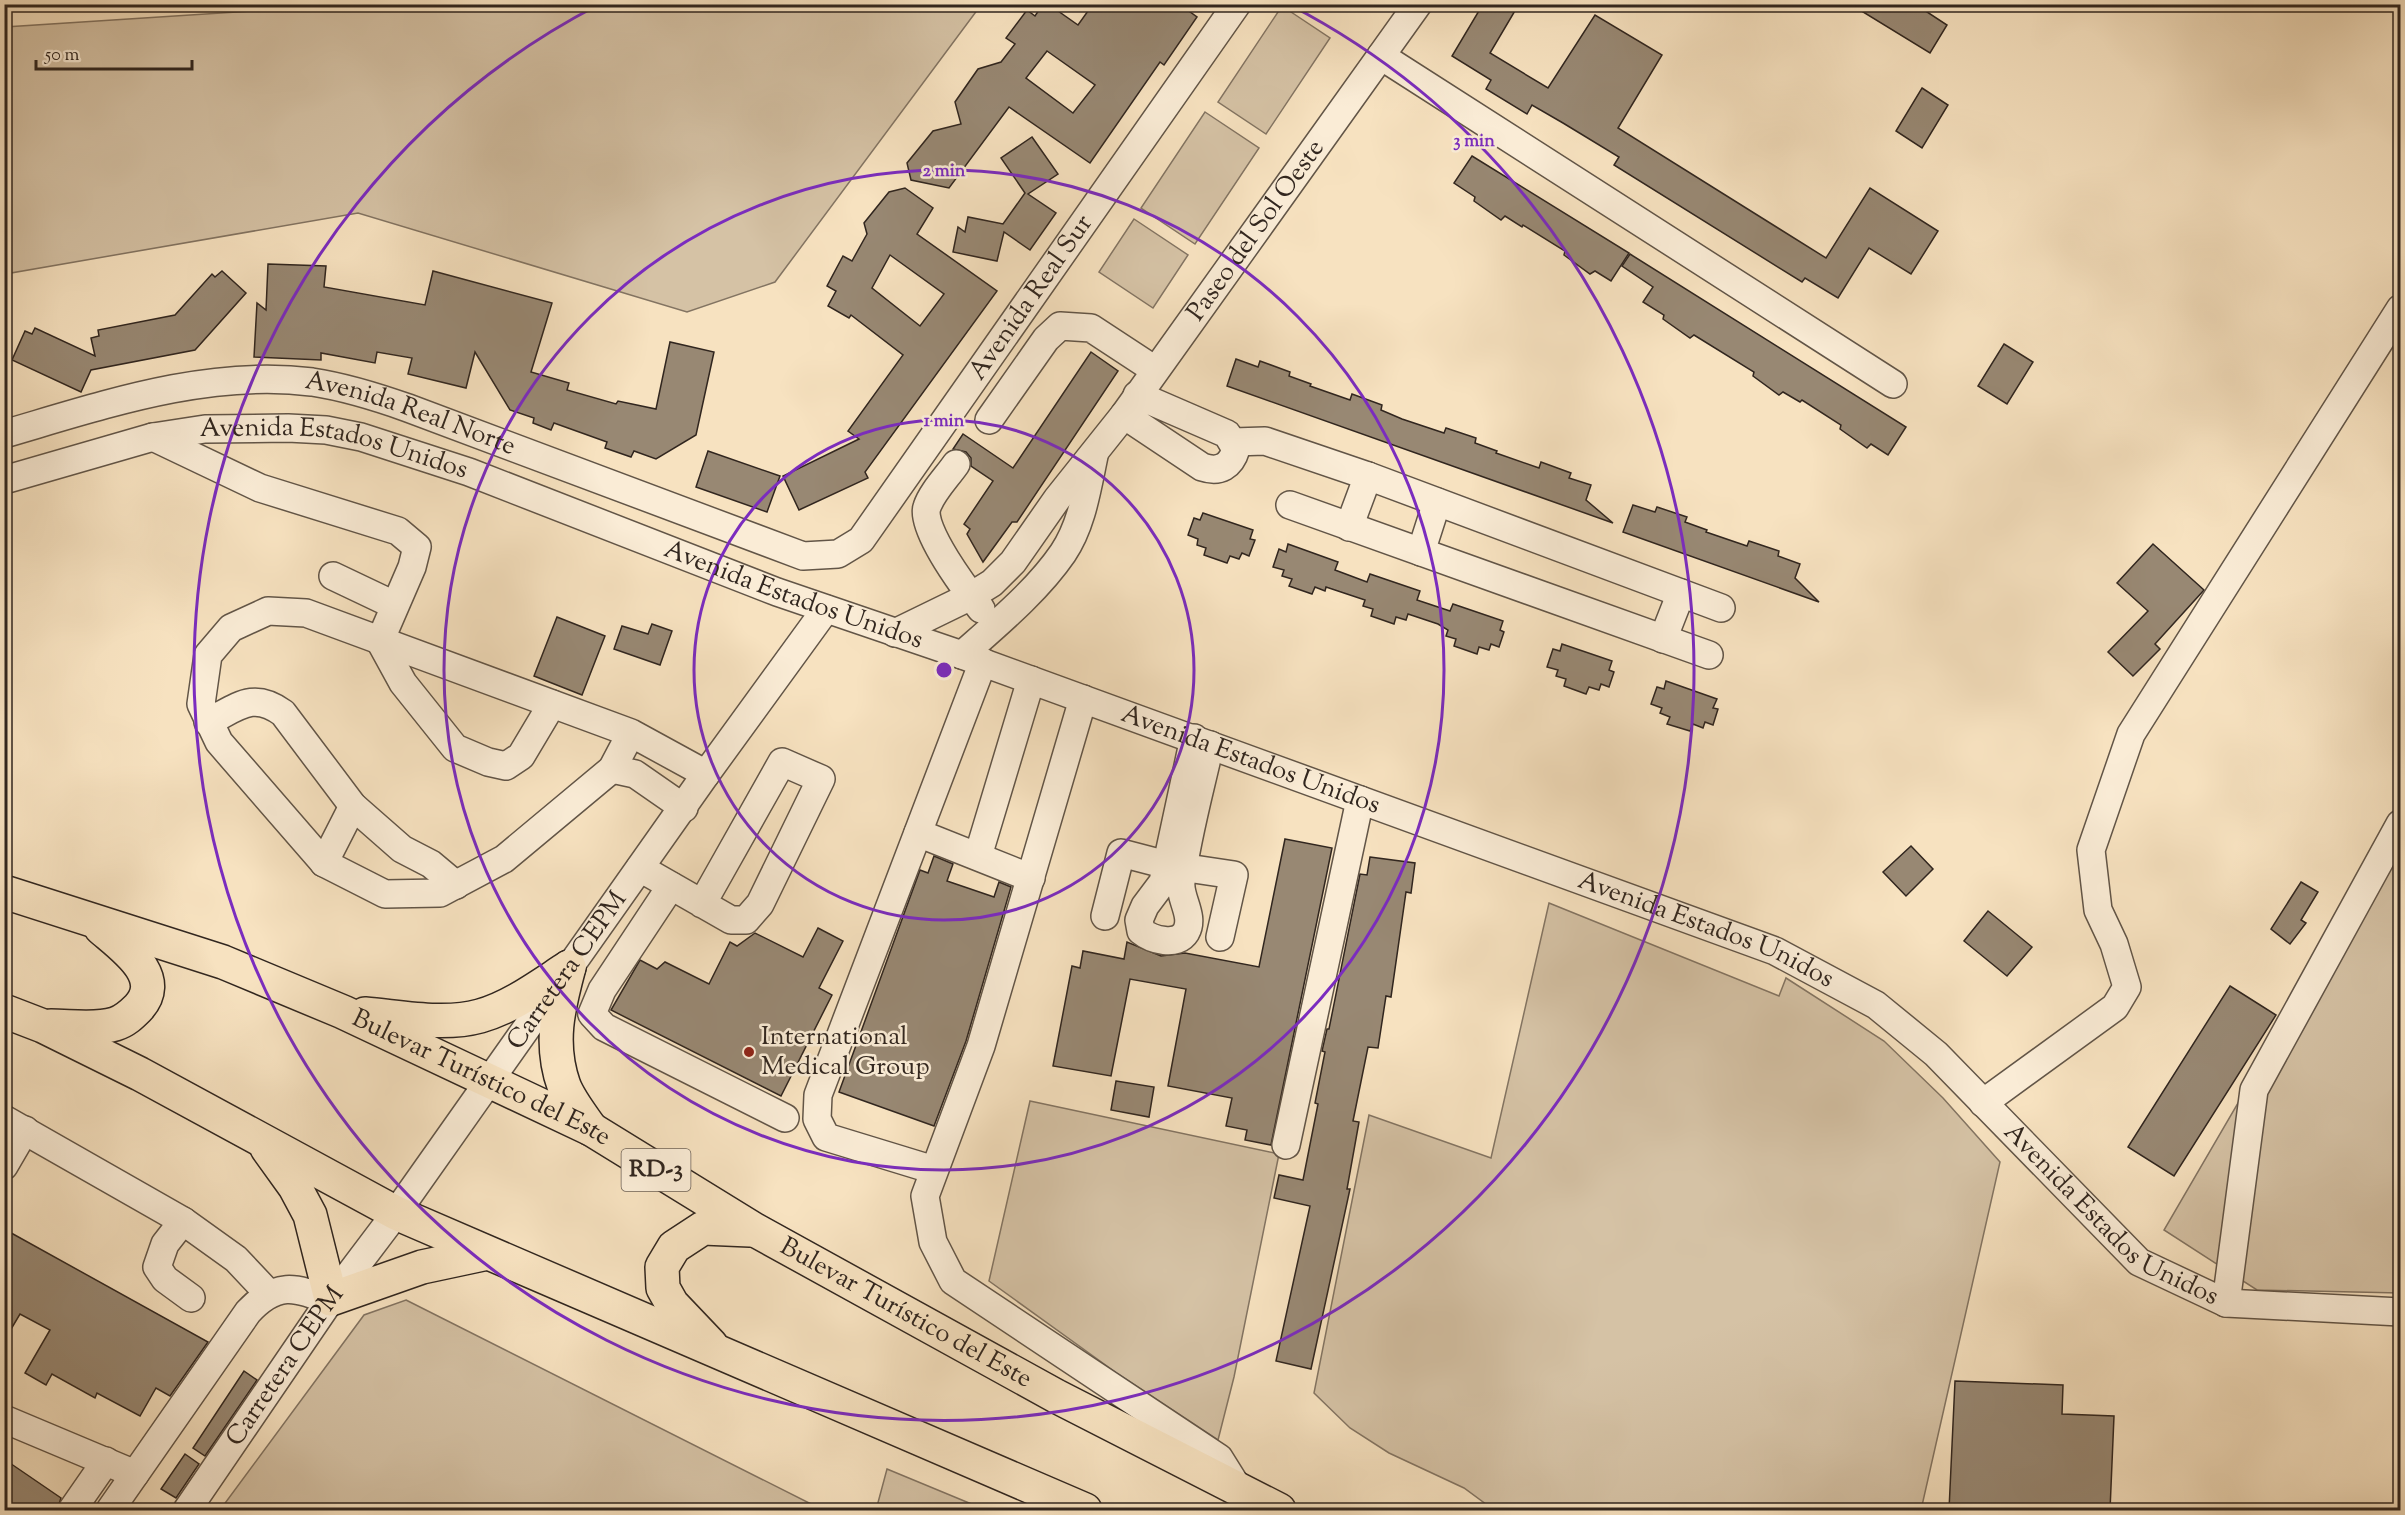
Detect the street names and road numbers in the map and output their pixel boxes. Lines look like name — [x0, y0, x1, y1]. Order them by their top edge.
street label: Paseo del Sol Oeste — [1178, 132, 1334, 329]
street label: Avenida Real Sur — [960, 207, 1102, 388]
street label: Avenida Real Norte — [302, 363, 521, 465]
street label: Avenida Estados Unidos — [199, 409, 472, 489]
street label: Avenida Estados Unidos — [658, 531, 928, 659]
street label: Avenida Estados Unidos — [1116, 696, 1385, 824]
street label: Avenida Estados Unidos — [1572, 862, 1841, 998]
street label: Carretera CEPM — [498, 883, 636, 1058]
street label: Bulevar Turístico del Este — [346, 1000, 618, 1155]
street label: Avenida Estados Unidos — [1995, 1115, 2225, 1315]
road number: RD-3 — [622, 1149, 690, 1191]
street label: Bulevar Turístico del Este — [773, 1229, 1039, 1398]
street label: Carretera CEPM — [217, 1278, 353, 1454]

